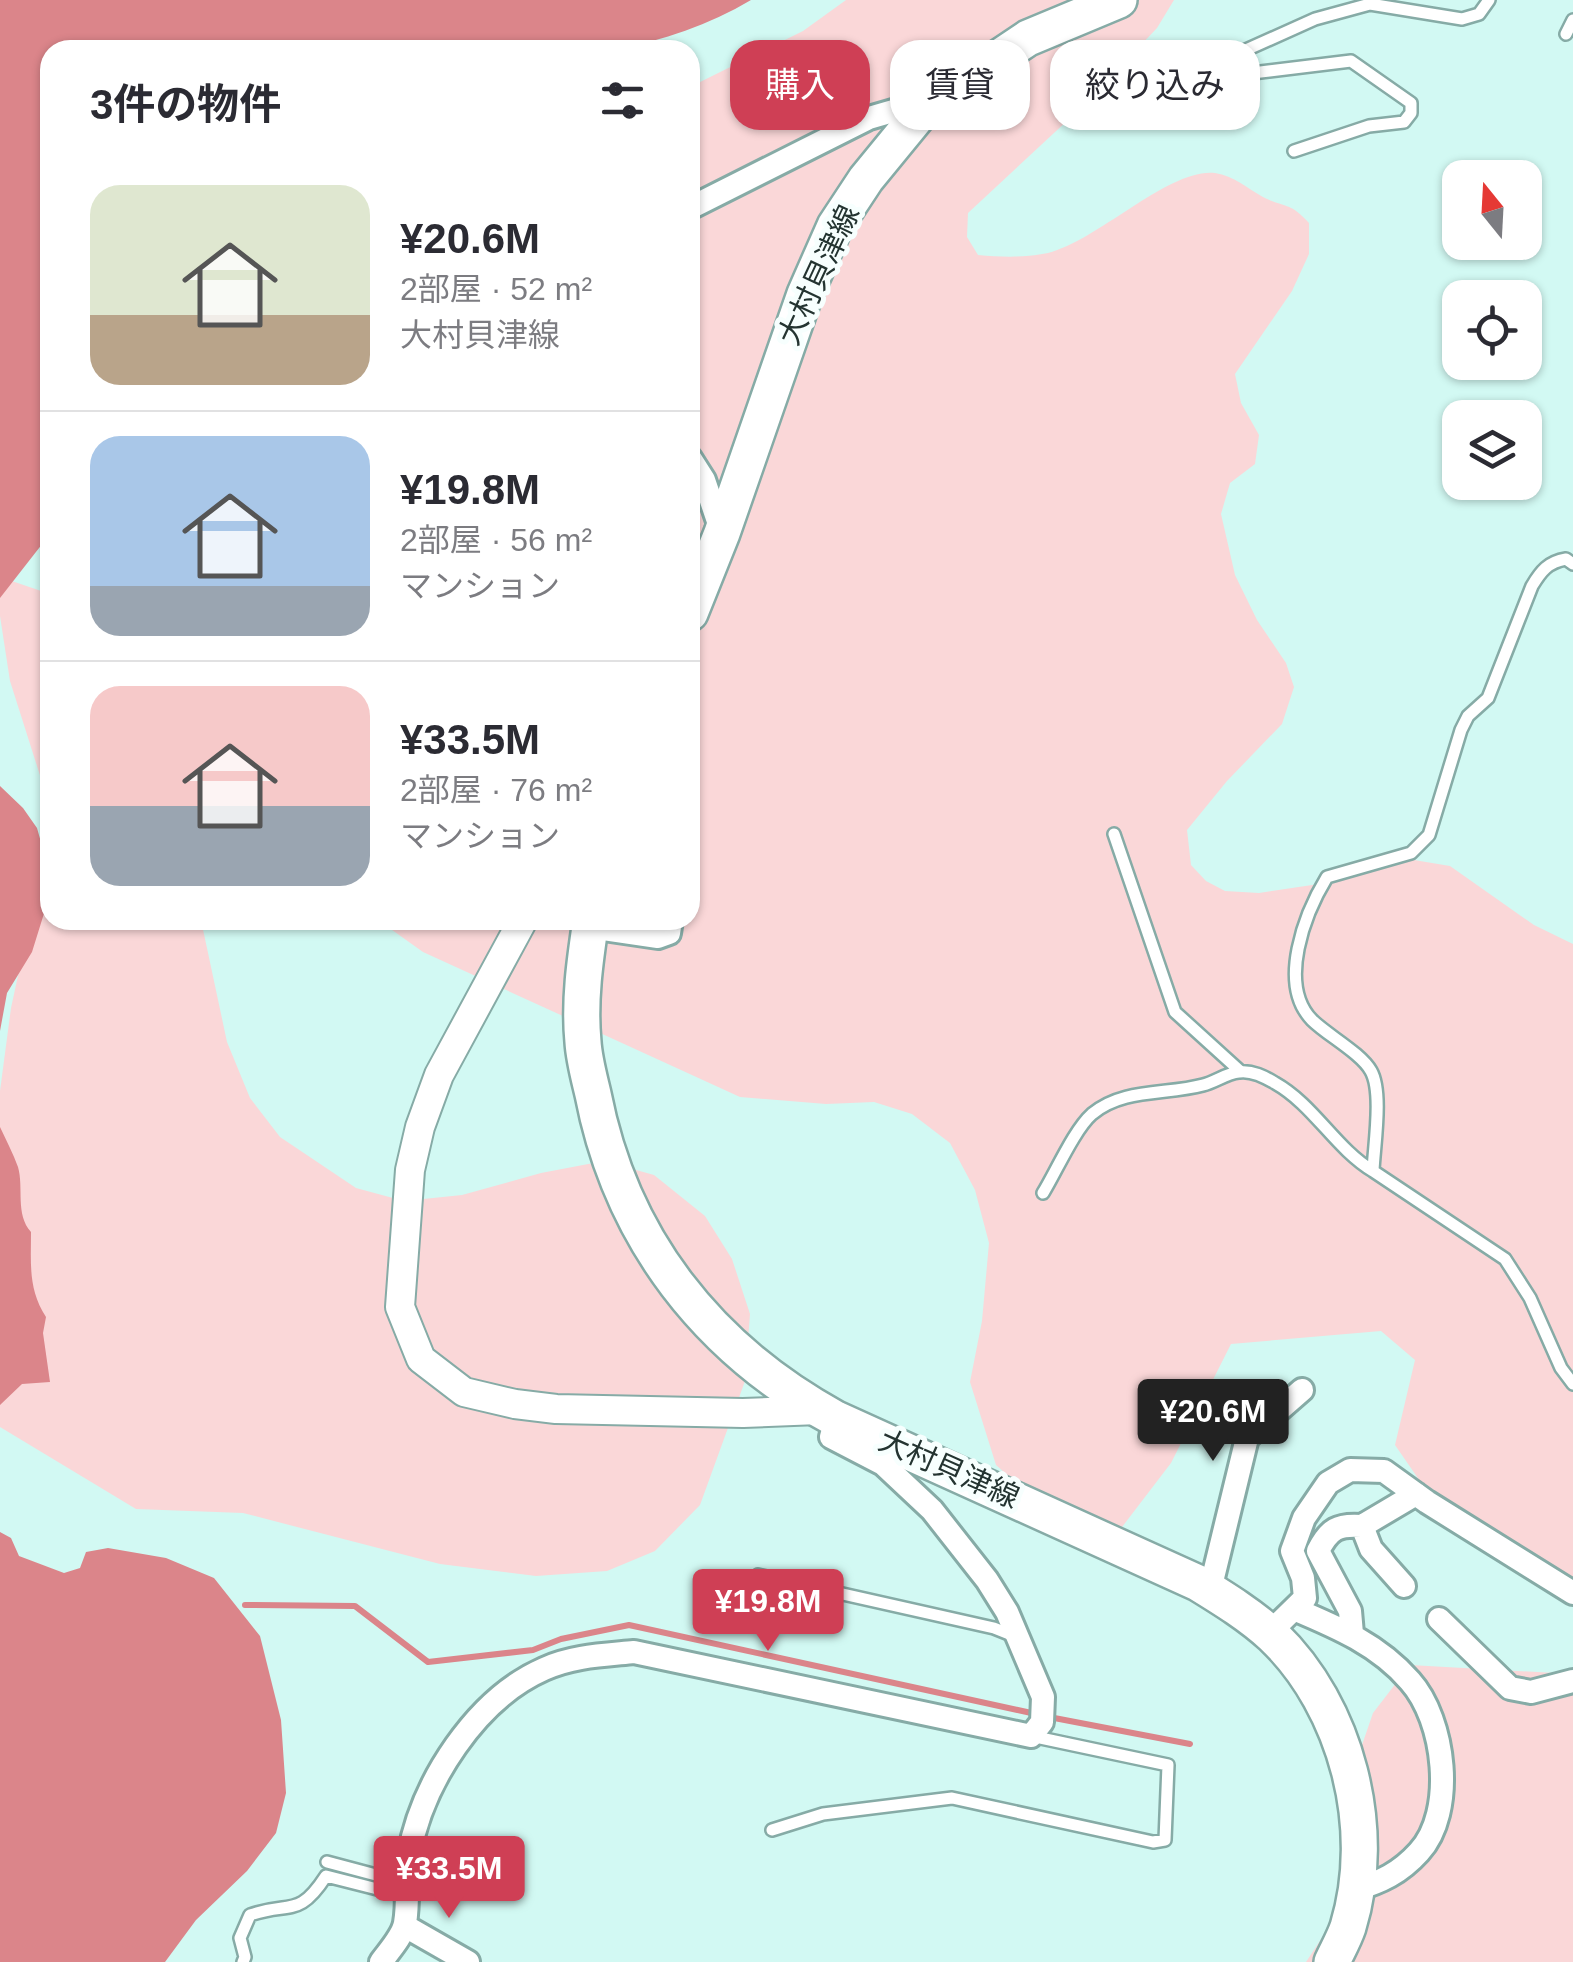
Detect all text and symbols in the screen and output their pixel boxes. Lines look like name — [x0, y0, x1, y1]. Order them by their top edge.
chip: 購入 — [730, 40, 870, 130]
chip: 賃貸 — [890, 40, 1030, 130]
chip: 絞り込み — [1050, 40, 1260, 130]
icon: filters — [595, 73, 650, 128]
text: 3件の物件 — [90, 81, 281, 128]
north arrow — [1442, 160, 1542, 260]
map controls — [1442, 160, 1542, 500]
street label: 大村貝津線 — [772, 200, 865, 350]
text: ¥20.6M — [400, 215, 540, 262]
icon: home — [170, 225, 290, 345]
text: 2部屋 · 52 m² — [400, 271, 592, 307]
button: locate — [1442, 280, 1542, 380]
text: 大村貝津線 — [400, 317, 560, 353]
button: layers — [1442, 400, 1542, 500]
text: ¥19.8M — [400, 466, 540, 513]
icon: home — [170, 476, 290, 596]
text: 2部屋 · 56 m² — [400, 522, 592, 558]
text: マンション — [400, 568, 560, 604]
text: ¥33.5M — [400, 716, 540, 763]
icon: home — [170, 726, 290, 846]
text: 2部屋 · 76 m² — [400, 772, 592, 808]
text: マンション — [400, 818, 560, 854]
pin: ¥20.6M — [1132, 1379, 1294, 1464]
text: ¥20.6M — [1160, 1393, 1266, 1429]
street label: 大村貝津線 — [874, 1423, 1024, 1514]
pin: ¥19.8M — [687, 1569, 849, 1654]
text: ¥19.8M — [715, 1583, 821, 1619]
pin: ¥33.5M — [368, 1836, 530, 1921]
text: ¥33.5M — [396, 1850, 502, 1886]

